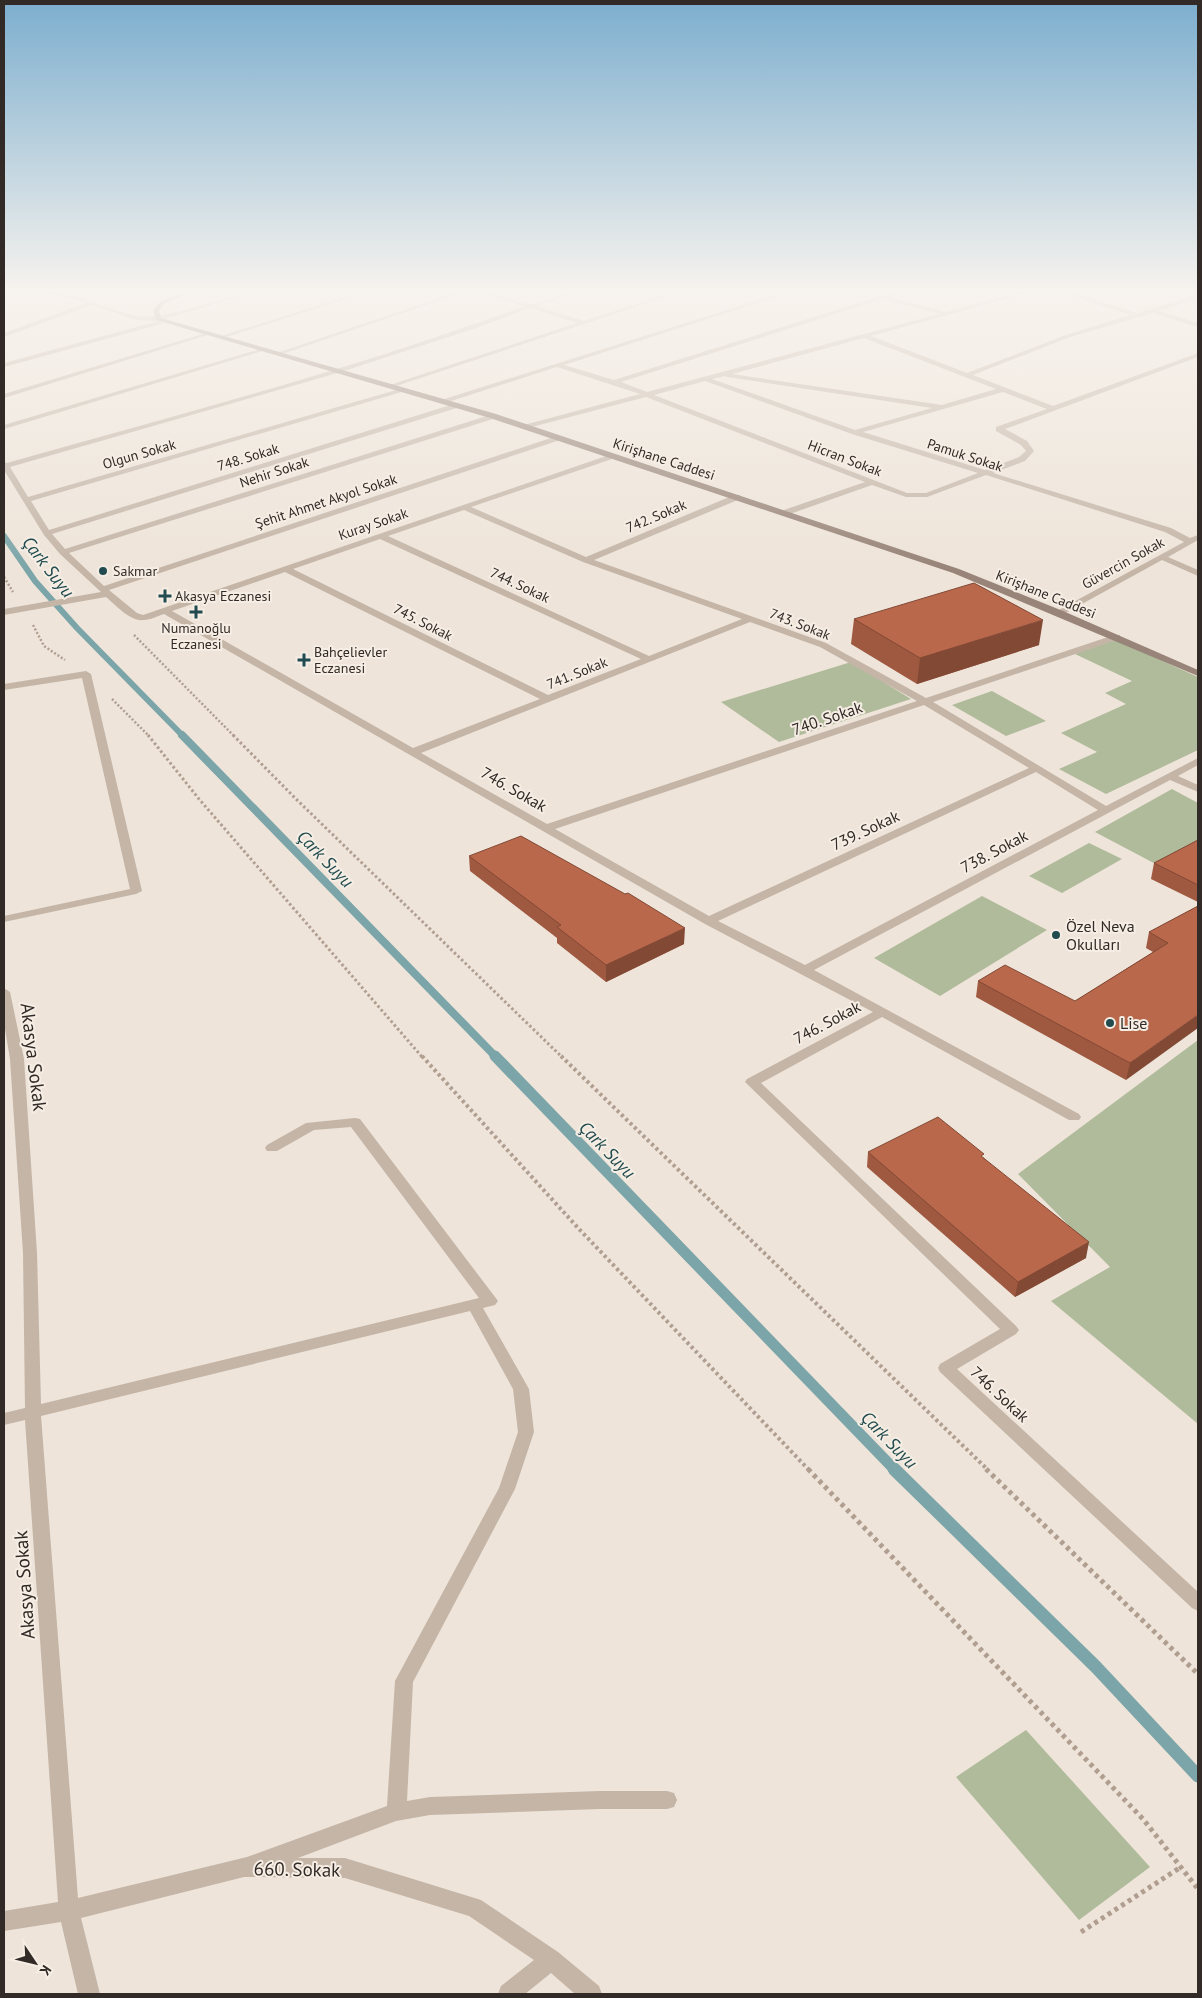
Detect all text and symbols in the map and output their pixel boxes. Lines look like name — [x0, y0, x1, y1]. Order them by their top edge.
street label: Kirişhane Caddesi — [611, 434, 717, 484]
street label: Pamuk Sokak — [925, 434, 1005, 476]
street label: Olgun Sokak — [100, 435, 178, 473]
street label: Hicran Sokak — [805, 436, 885, 480]
street label: 748. Sokak — [215, 439, 281, 475]
street label: Nehir Sokak — [237, 452, 311, 492]
street label: Şehit Ahmet Akyol Sokak — [253, 469, 400, 532]
street label: 742. Sokak — [623, 495, 689, 537]
street label: Kuray Sokak — [336, 504, 410, 544]
water label: Çark Suyu — [17, 531, 79, 602]
street label: Güvercin Sokak — [1079, 533, 1168, 593]
place label: Sakmar — [113, 562, 157, 580]
street label: 744. Sokak — [487, 563, 553, 607]
marker: Sakmar — [97, 565, 109, 577]
street label: Kirişhane Caddesi — [993, 566, 1099, 622]
place label: Akasya Eczanesi — [175, 587, 271, 605]
marker: Akasya Eczanesi — [159, 590, 171, 602]
street label: 745. Sokak — [390, 599, 456, 645]
street label: 743. Sokak — [767, 604, 833, 644]
marker: Numanoğlu Eczanesi — [190, 606, 202, 618]
place label: Numanoğlu Eczanesi — [161, 619, 231, 653]
place label: Bahçelievler Eczanesi — [314, 643, 387, 677]
street label: 741. Sokak — [544, 653, 610, 693]
marker: Bahçelievler Eczanesi — [298, 654, 310, 666]
street label: 740. Sokak — [789, 697, 865, 739]
street label: 746. Sokak — [477, 762, 551, 816]
street label: 739. Sokak — [828, 805, 903, 854]
water label: Çark Suyu — [292, 825, 358, 892]
street label: 738. Sokak — [957, 825, 1031, 877]
place label: Özel Neva Okulları — [1066, 916, 1135, 954]
marker: Özel Neva Okulları — [1050, 929, 1062, 941]
street label: 746. Sokak — [790, 996, 864, 1048]
street label: Akasya Sokak — [15, 1001, 53, 1113]
place label: Lise — [1120, 1013, 1147, 1033]
marker: Lise — [1104, 1017, 1116, 1029]
water label: Çark Suyu — [574, 1116, 640, 1183]
street label: 746. Sokak — [967, 1362, 1034, 1426]
water label: Çark Suyu — [856, 1406, 922, 1473]
street label: Akasya Sokak — [8, 1530, 40, 1640]
street label: 660. Sokak — [253, 1856, 341, 1882]
north arrow — [10, 1938, 60, 1988]
text: K — [36, 1962, 56, 1979]

